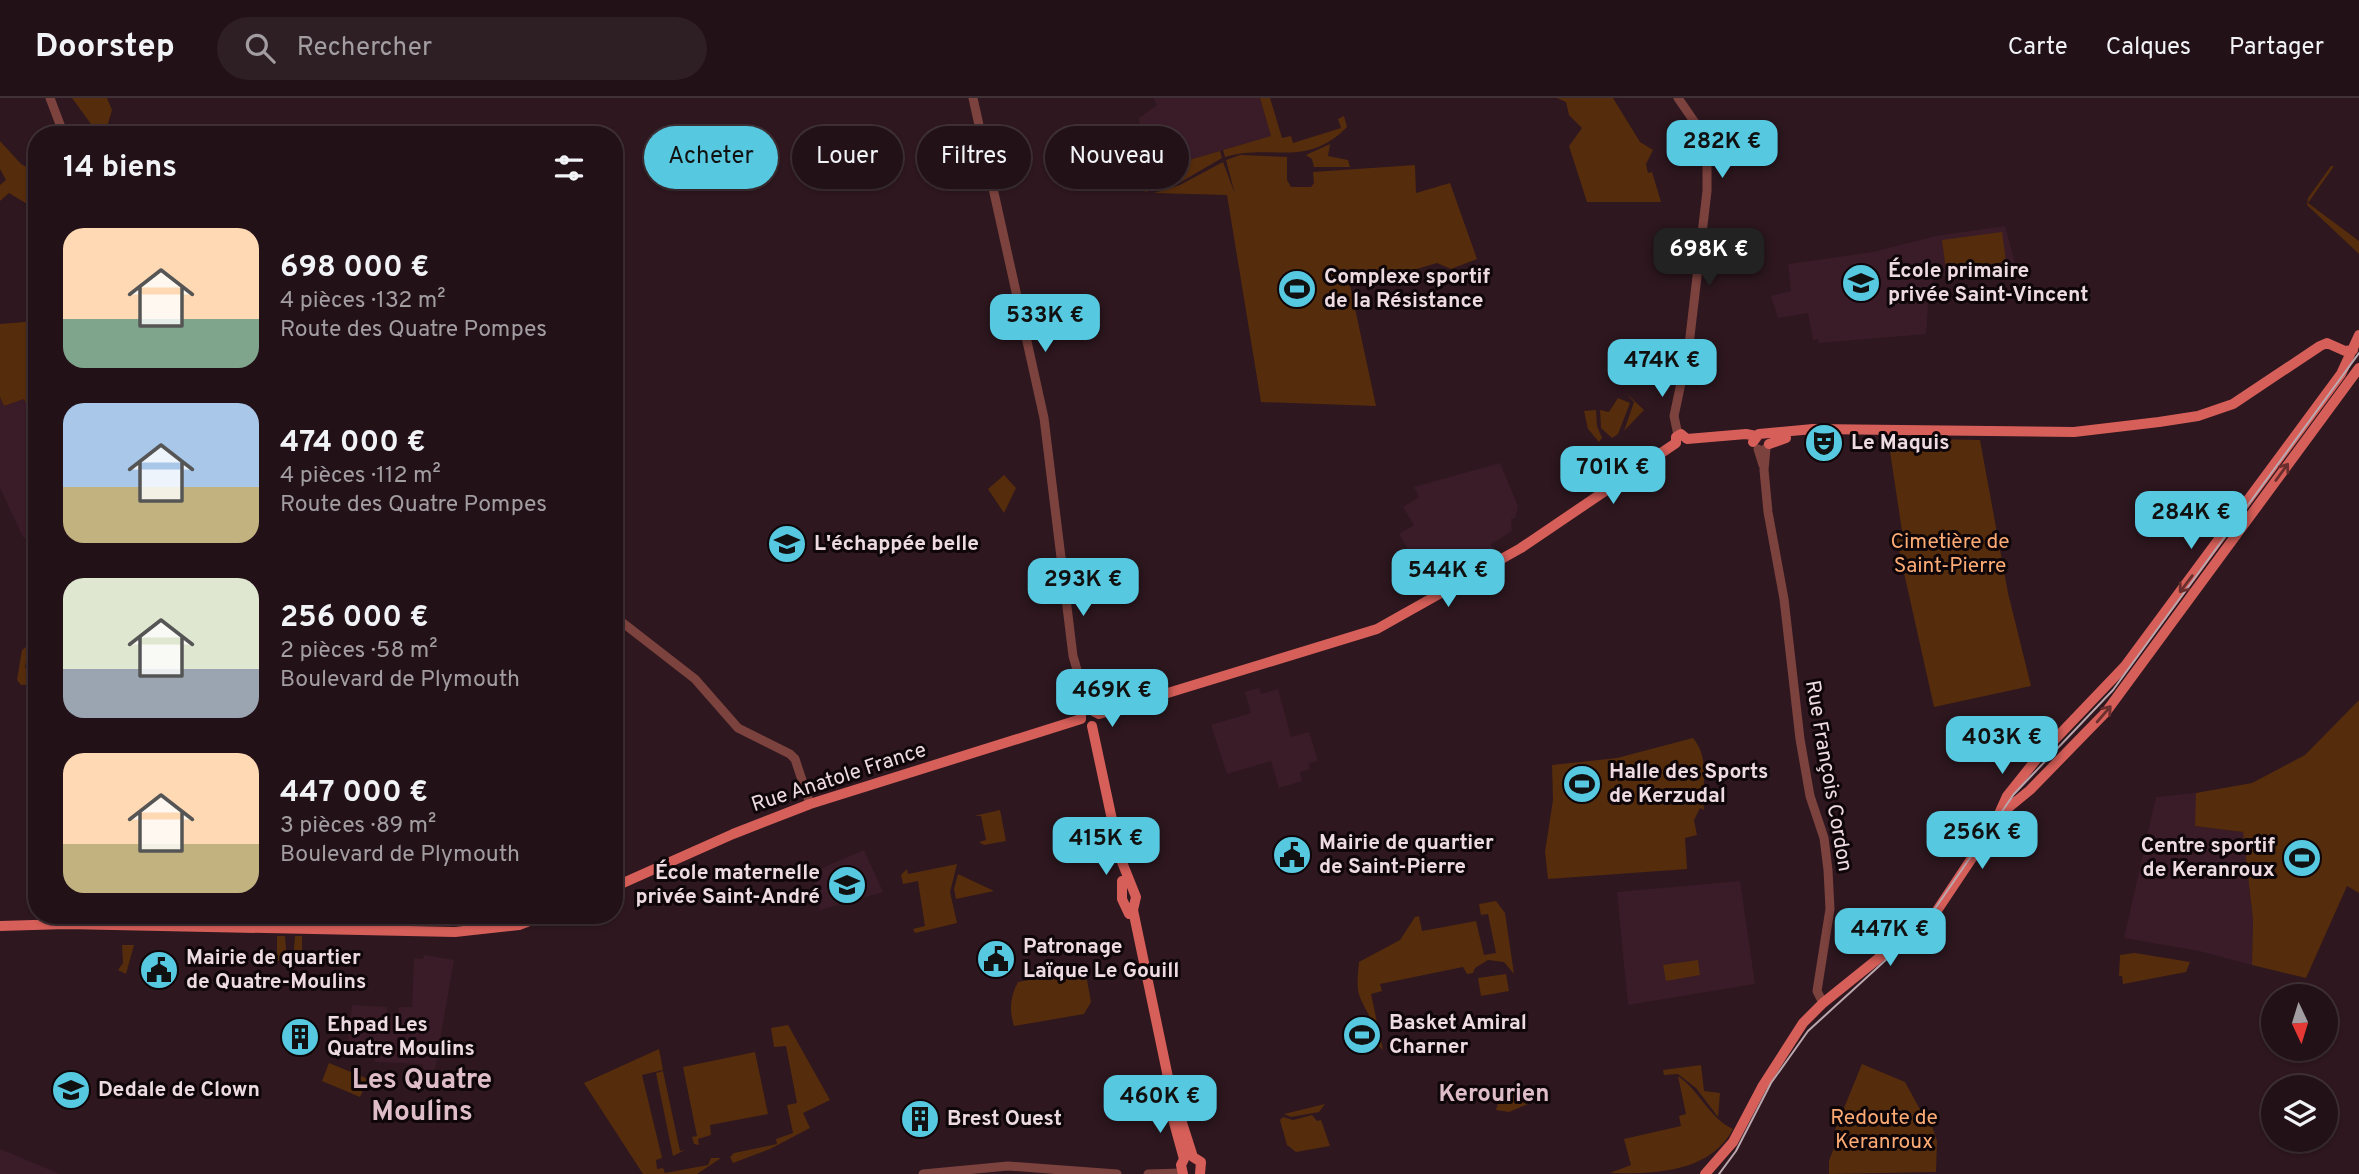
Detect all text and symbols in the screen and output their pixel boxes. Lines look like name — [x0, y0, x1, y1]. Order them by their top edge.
search box — [217, 17, 707, 80]
text: Doorstep — [35, 27, 175, 69]
icon: search — [241, 29, 279, 67]
text: Rechercher — [297, 32, 432, 65]
text: Carte — [2008, 33, 2068, 63]
text: Calques — [2106, 33, 2191, 63]
text: Partager — [2229, 33, 2324, 63]
pin: 282K € — [1665, 120, 1779, 180]
chip: Acheter — [644, 126, 778, 189]
chip: Louer — [792, 126, 903, 189]
chip: Filtres — [917, 126, 1031, 189]
chip: Nouveau — [1045, 126, 1189, 189]
text: 282K € — [1683, 128, 1761, 157]
icon: filters — [550, 149, 588, 187]
text: 14 biens — [63, 150, 177, 187]
pin: 698K € — [1652, 228, 1766, 288]
text: 698K € — [1669, 236, 1749, 265]
text: 698 000 € — [280, 250, 429, 287]
icon: home — [119, 256, 203, 340]
place label: École primaire privée Saint-Vincent — [1888, 257, 2088, 309]
school or university icon: École primaire privée Saint-Vincent — [1840, 262, 1882, 304]
place label: Complexe sportif de la Résistance — [1324, 264, 1490, 315]
sports icon: Complexe sportif de la Résistance — [1276, 268, 1318, 310]
text: 4 pièces · 132 m² — [280, 287, 446, 316]
pin: 533K € — [988, 294, 1102, 354]
text: 533K € — [1006, 302, 1084, 331]
text: Route des Quatre Pompes — [280, 316, 547, 345]
pin: 474K € — [1605, 340, 1719, 399]
text: 474K € — [1624, 347, 1700, 376]
theatre icon: Le Maquis — [1803, 422, 1845, 464]
text: 474 000 € — [280, 425, 426, 462]
place label: Le Maquis — [1851, 430, 1950, 457]
icon: home — [119, 431, 203, 515]
pin: 701K € — [1556, 446, 1670, 506]
text: 701K € — [1576, 454, 1650, 483]
text: 4 pièces · 112 m² — [280, 462, 441, 491]
one-way arrow — [2275, 463, 2290, 482]
text: Route des Quatre Pompes — [280, 491, 547, 520]
pin: 284K € — [2134, 491, 2248, 551]
text: 284K € — [2151, 499, 2231, 528]
school or university icon: L'échappée belle — [766, 523, 808, 565]
park label: Cimetière de Saint-Pierre — [1890, 529, 2010, 580]
place label: L'échappée belle — [814, 531, 979, 558]
pin: 544K € — [1391, 550, 1505, 609]
text: 544K € — [1408, 557, 1488, 586]
pin: 293K € — [1026, 559, 1140, 618]
text: 293K € — [1044, 566, 1122, 595]
one-way arrow — [2178, 574, 2193, 593]
text: 256 000 € — [280, 600, 429, 637]
icon: home — [119, 606, 203, 690]
text: 2 pièces · 58 m² — [280, 637, 438, 666]
text: Boulevard de Plymouth — [280, 666, 520, 695]
pin: 469K € — [1055, 670, 1169, 729]
text: 469K € — [1072, 677, 1152, 706]
street label: Rue François Cordon — [1798, 678, 1858, 874]
one-way arrow — [2096, 705, 2112, 723]
pin: 403K € — [1945, 716, 2059, 776]
text: 403K € — [1962, 724, 2042, 753]
street label: Rue Anatole France — [748, 737, 930, 819]
place label: Halle des Sports de Kerzudal — [1609, 759, 1768, 810]
sports icon: Halle des Sports de Kerzudal — [1561, 763, 1603, 805]
text: 447 000 € — [280, 775, 428, 812]
icon: home — [119, 781, 203, 865]
text: 3 pièces · 89 m² — [280, 812, 436, 841]
pin: 256K € — [1925, 812, 2039, 871]
pin: 415K € — [1049, 818, 1163, 877]
text: 256K € — [1943, 819, 2021, 848]
text: 415K € — [1069, 825, 1143, 854]
place label: Mairie de quartier de Saint-Pierre — [1319, 830, 1494, 881]
place label: Centre sportif de Keranroux — [2141, 833, 2275, 884]
public building icon: Mairie de quartier de Saint-Pierre — [1271, 834, 1313, 876]
sports icon: Centre sportif de Keranroux — [2281, 837, 2323, 879]
text: Boulevard de Plymouth — [280, 841, 520, 870]
place label: École maternelle privée Saint-André — [635, 859, 820, 911]
school or university icon: École maternelle privée Saint-André — [826, 864, 868, 906]
pin: 447K € — [1833, 908, 1947, 968]
text: 447K € — [1851, 916, 1929, 945]
place label: Patronage Laïque Le Gouill — [1023, 934, 1179, 985]
public building icon: Patronage Laïque Le Gouill — [975, 938, 1017, 980]
place label: Mairie de quartier de Quatre-Moulins — [186, 945, 366, 996]
public building icon: Mairie de quartier de Quatre-Moulins — [138, 949, 180, 991]
north arrow — [2261, 984, 2338, 1060]
map controls — [2261, 984, 2338, 1152]
place label: Basket Amiral Charner — [1389, 1010, 1527, 1061]
place label: Ehpad Les Quatre Moulins — [327, 1012, 475, 1063]
sports icon: Basket Amiral Charner — [1341, 1014, 1383, 1056]
building icon: Ehpad Les Quatre Moulins — [279, 1016, 321, 1058]
district label: Les Quatre Moulins — [352, 1063, 492, 1131]
school or university icon: Dedale de Clown — [50, 1069, 92, 1111]
button: layers — [2261, 1075, 2338, 1152]
pin: 460K € — [1103, 1076, 1217, 1135]
place label: Dedale de Clown — [98, 1077, 260, 1104]
district label: Kerourien — [1439, 1080, 1549, 1110]
text: 460K € — [1120, 1083, 1200, 1112]
building icon: Brest Ouest — [899, 1098, 941, 1140]
park label: Redoute de Keranroux — [1830, 1105, 1938, 1156]
place label: Brest Ouest — [947, 1106, 1062, 1133]

